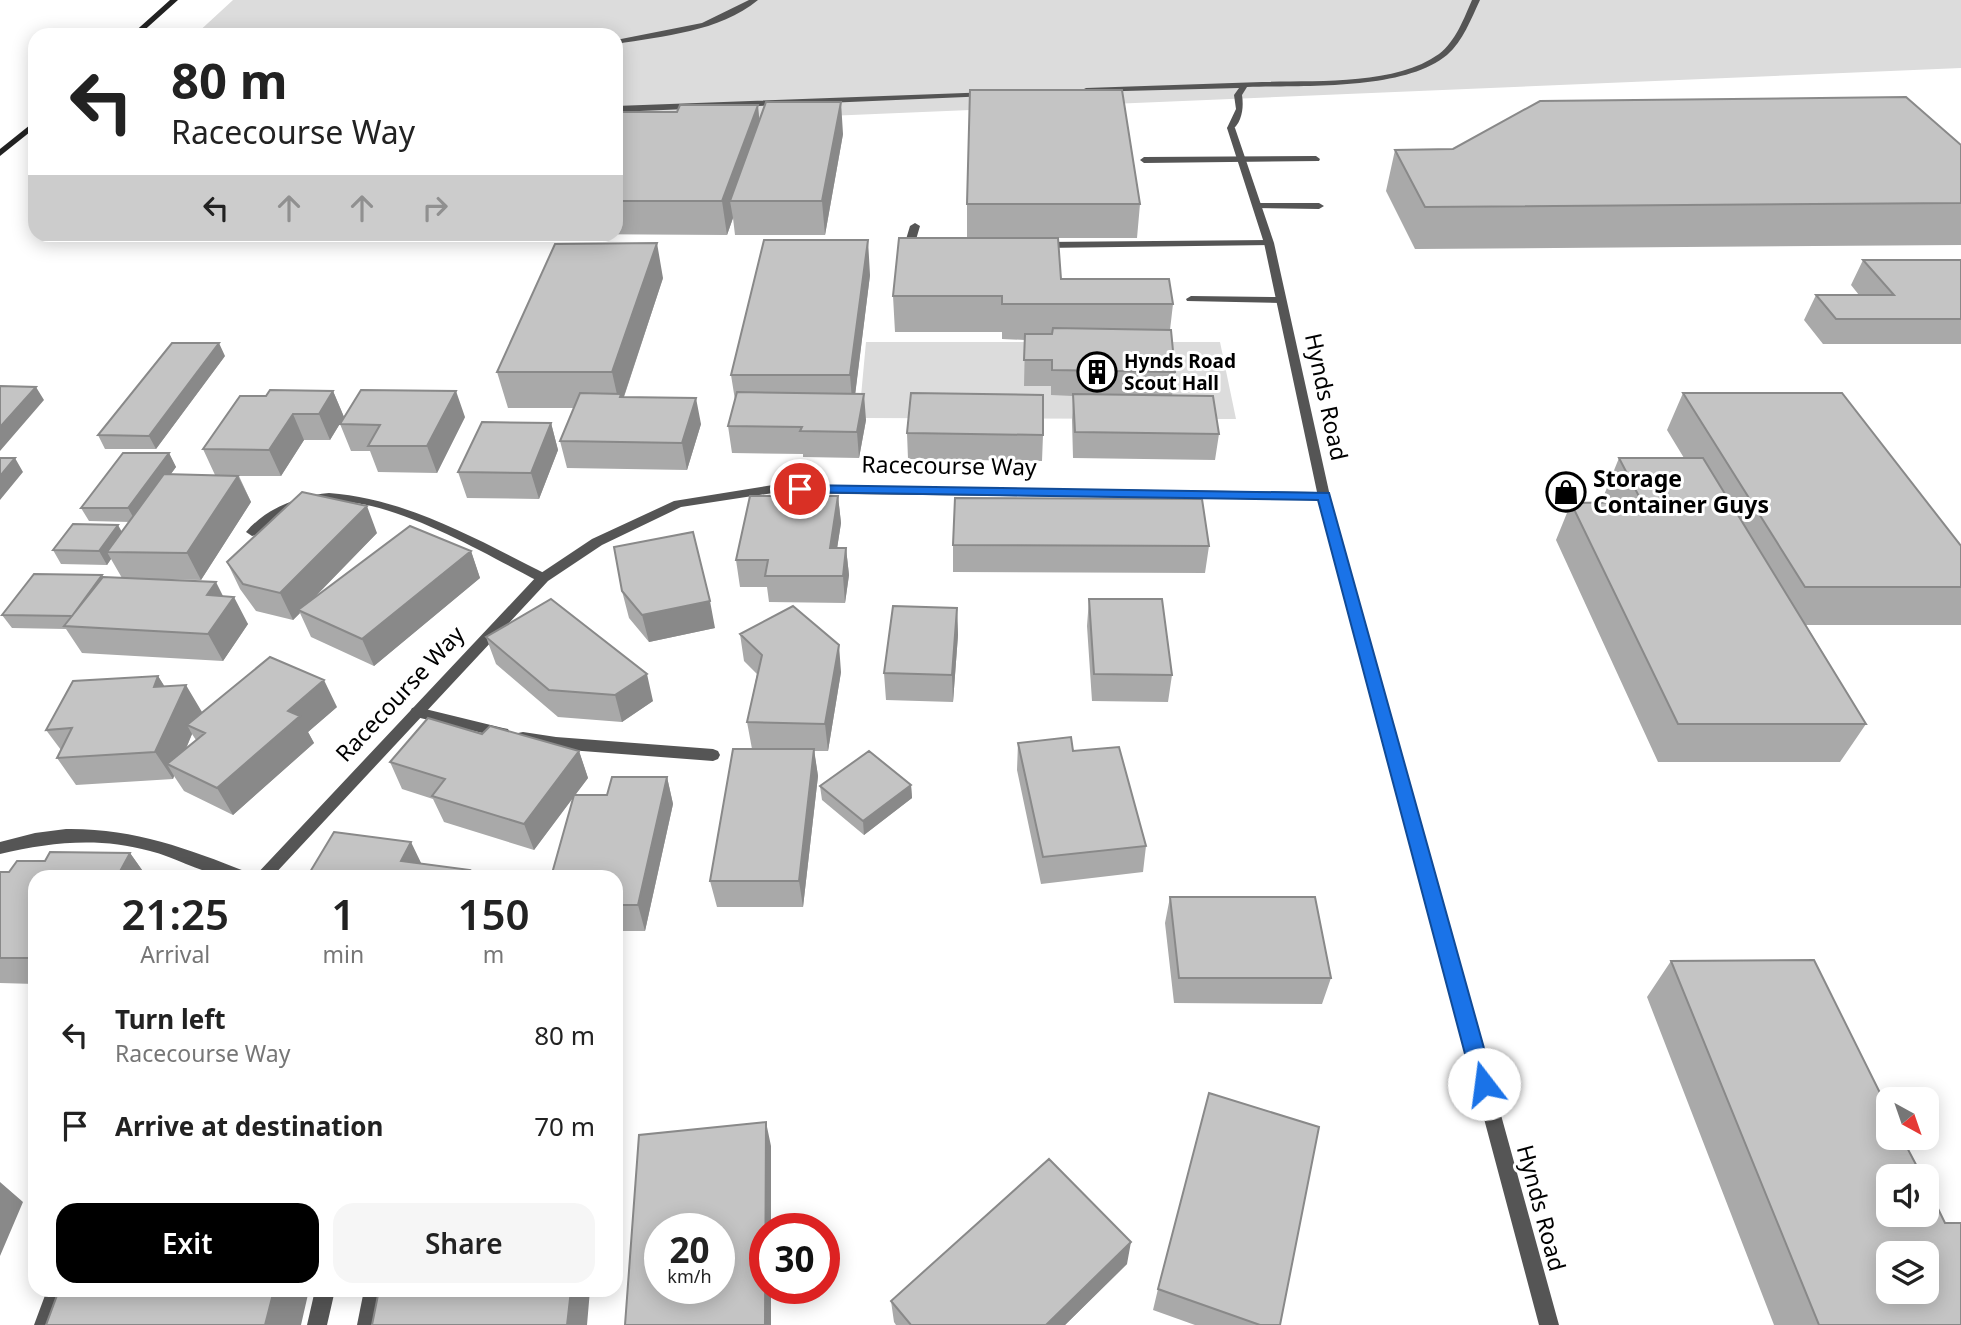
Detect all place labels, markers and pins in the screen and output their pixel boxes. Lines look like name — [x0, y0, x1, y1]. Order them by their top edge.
place label: Hynds Road Scout Hall — [1124, 348, 1236, 396]
building icon: Hynds Road Scout Hall — [1076, 351, 1118, 393]
pin — [770, 459, 830, 519]
place label: Storage Container Guys — [1593, 462, 1769, 520]
shop icon: Storage Container Guys — [1545, 471, 1587, 513]

